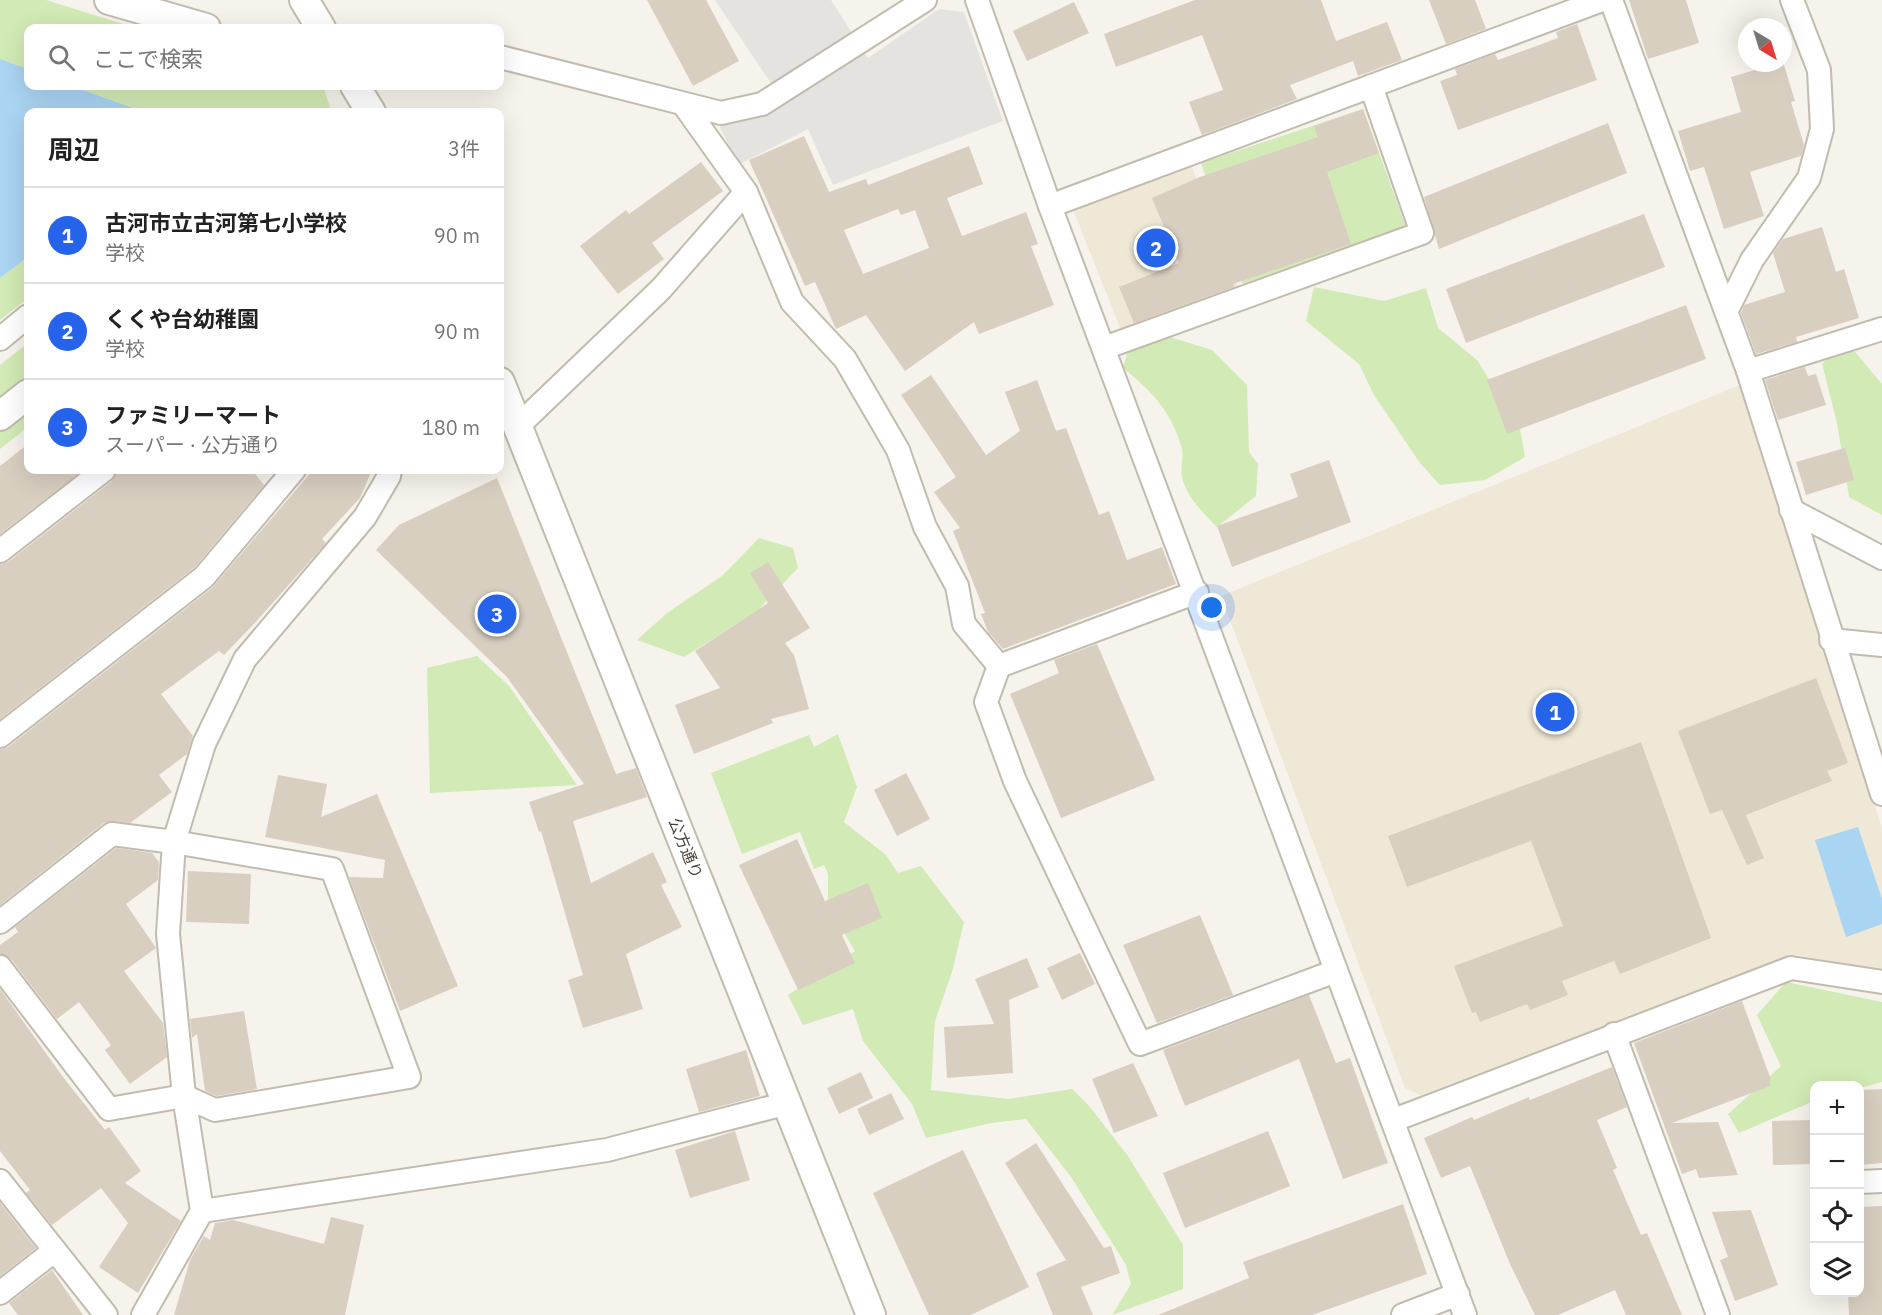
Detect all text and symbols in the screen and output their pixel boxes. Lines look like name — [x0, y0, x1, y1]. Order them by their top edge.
north arrow — [1738, 18, 1792, 72]
search box — [24, 24, 504, 90]
icon: search — [45, 41, 78, 74]
text: ここで検索 — [93, 44, 203, 73]
text: 周辺 — [48, 132, 100, 166]
text: 3件 — [448, 135, 480, 162]
text: 古河市立古河第七小学校 — [105, 208, 347, 237]
text: 1 — [62, 222, 74, 249]
text: 90 m — [434, 222, 480, 249]
pin: 2 — [1136, 226, 1176, 270]
text: 学校 — [105, 239, 145, 266]
text: くくや台幼稚園 — [105, 304, 259, 333]
text: 2 — [62, 318, 74, 345]
text: 90 m — [434, 318, 480, 345]
text: 学校 — [105, 335, 145, 362]
text: ファミリーマート — [105, 400, 281, 429]
text: 3 — [62, 414, 74, 441]
text: 180 m — [422, 414, 480, 441]
text: スーパー · 公方通り — [105, 431, 281, 458]
pin: 3 — [478, 592, 516, 636]
your location — [1197, 593, 1226, 622]
pin: 1 — [1536, 690, 1574, 734]
street label: 公方通り — [665, 815, 707, 881]
map controls — [1810, 1081, 1864, 1297]
button: + — [1810, 1081, 1864, 1135]
button: − — [1810, 1135, 1864, 1189]
button: locate — [1810, 1189, 1864, 1243]
button: layers — [1810, 1243, 1864, 1297]

